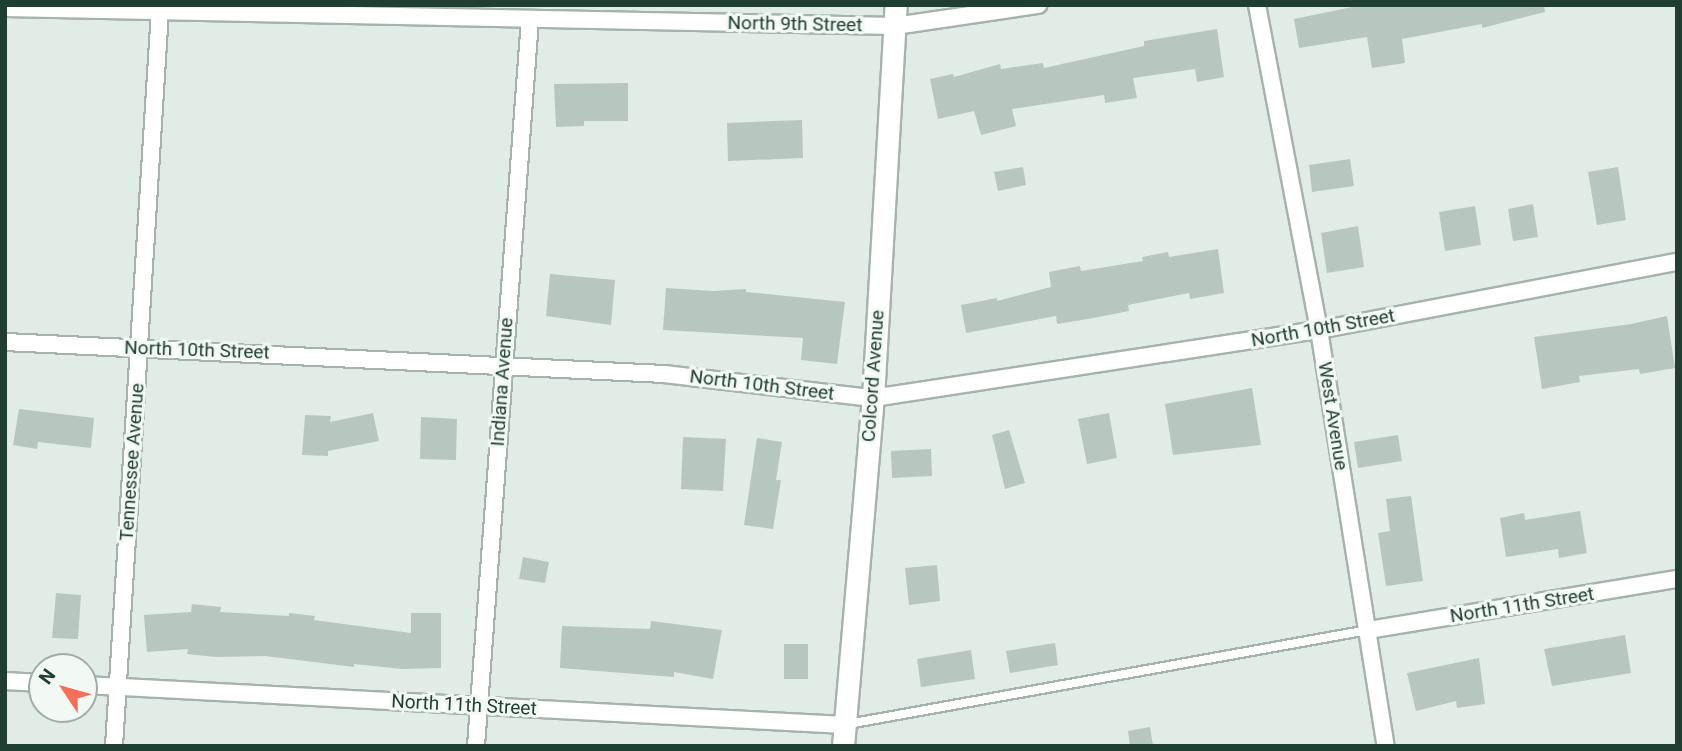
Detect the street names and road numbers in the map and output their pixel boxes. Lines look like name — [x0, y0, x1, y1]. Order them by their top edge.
street label: North 9th Street — [727, 11, 863, 37]
street label: North 10th Street — [1249, 304, 1397, 352]
street label: Colcord Avenue — [857, 309, 889, 443]
street label: Indiana Avenue — [486, 317, 518, 447]
street label: North 10th Street — [124, 336, 270, 364]
street label: West Avenue — [1313, 360, 1353, 472]
street label: North 10th Street — [688, 365, 836, 405]
street label: Tennessee Avenue — [115, 382, 149, 542]
street label: North 11th Street — [1448, 582, 1596, 628]
street label: North 11th Street — [391, 690, 537, 720]

